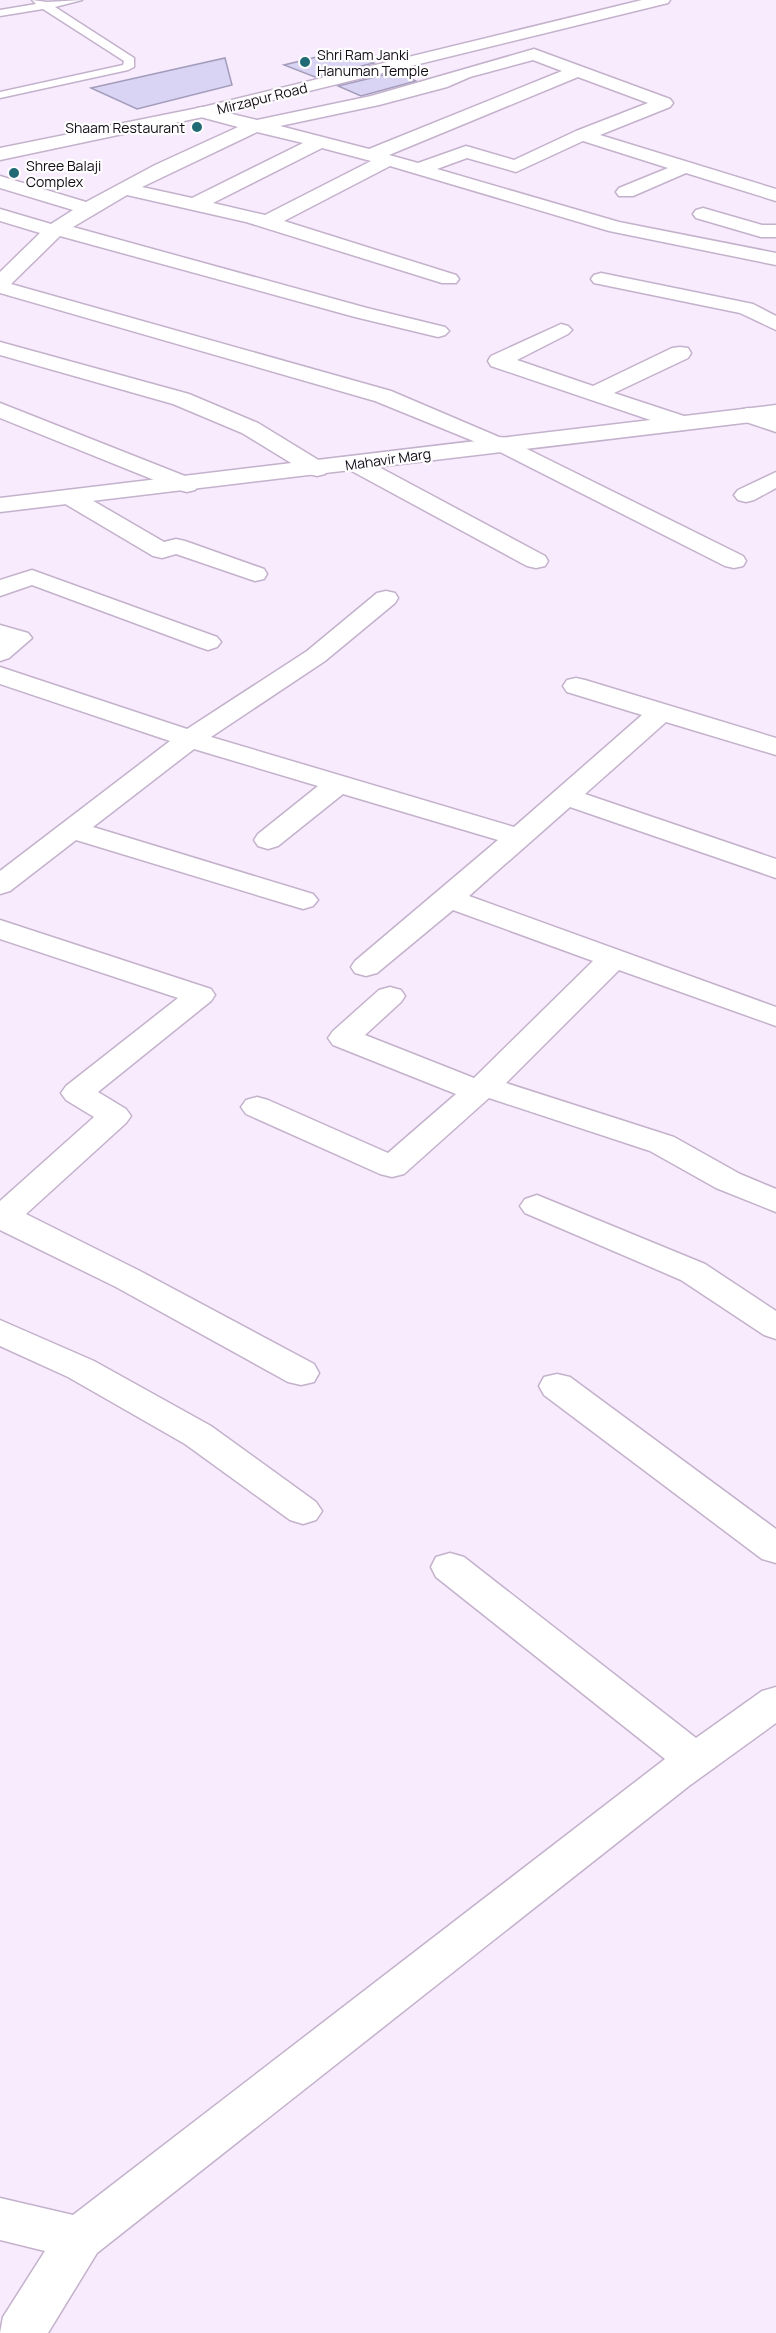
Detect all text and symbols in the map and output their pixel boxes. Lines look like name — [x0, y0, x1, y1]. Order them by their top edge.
place label: Shri Ram Janki Hanuman Temple — [317, 45, 429, 80]
marker: Shri Ram Janki Hanuman Temple — [298, 55, 312, 69]
street label: Mirzapur Road — [215, 78, 309, 118]
place label: Shaam Restaurant — [65, 118, 185, 137]
marker: Shaam Restaurant — [190, 120, 204, 134]
place label: Shree Balaji Complex — [26, 156, 101, 191]
marker: Shree Balaji Complex — [7, 166, 21, 180]
street label: Mahavir Marg — [344, 444, 432, 474]

